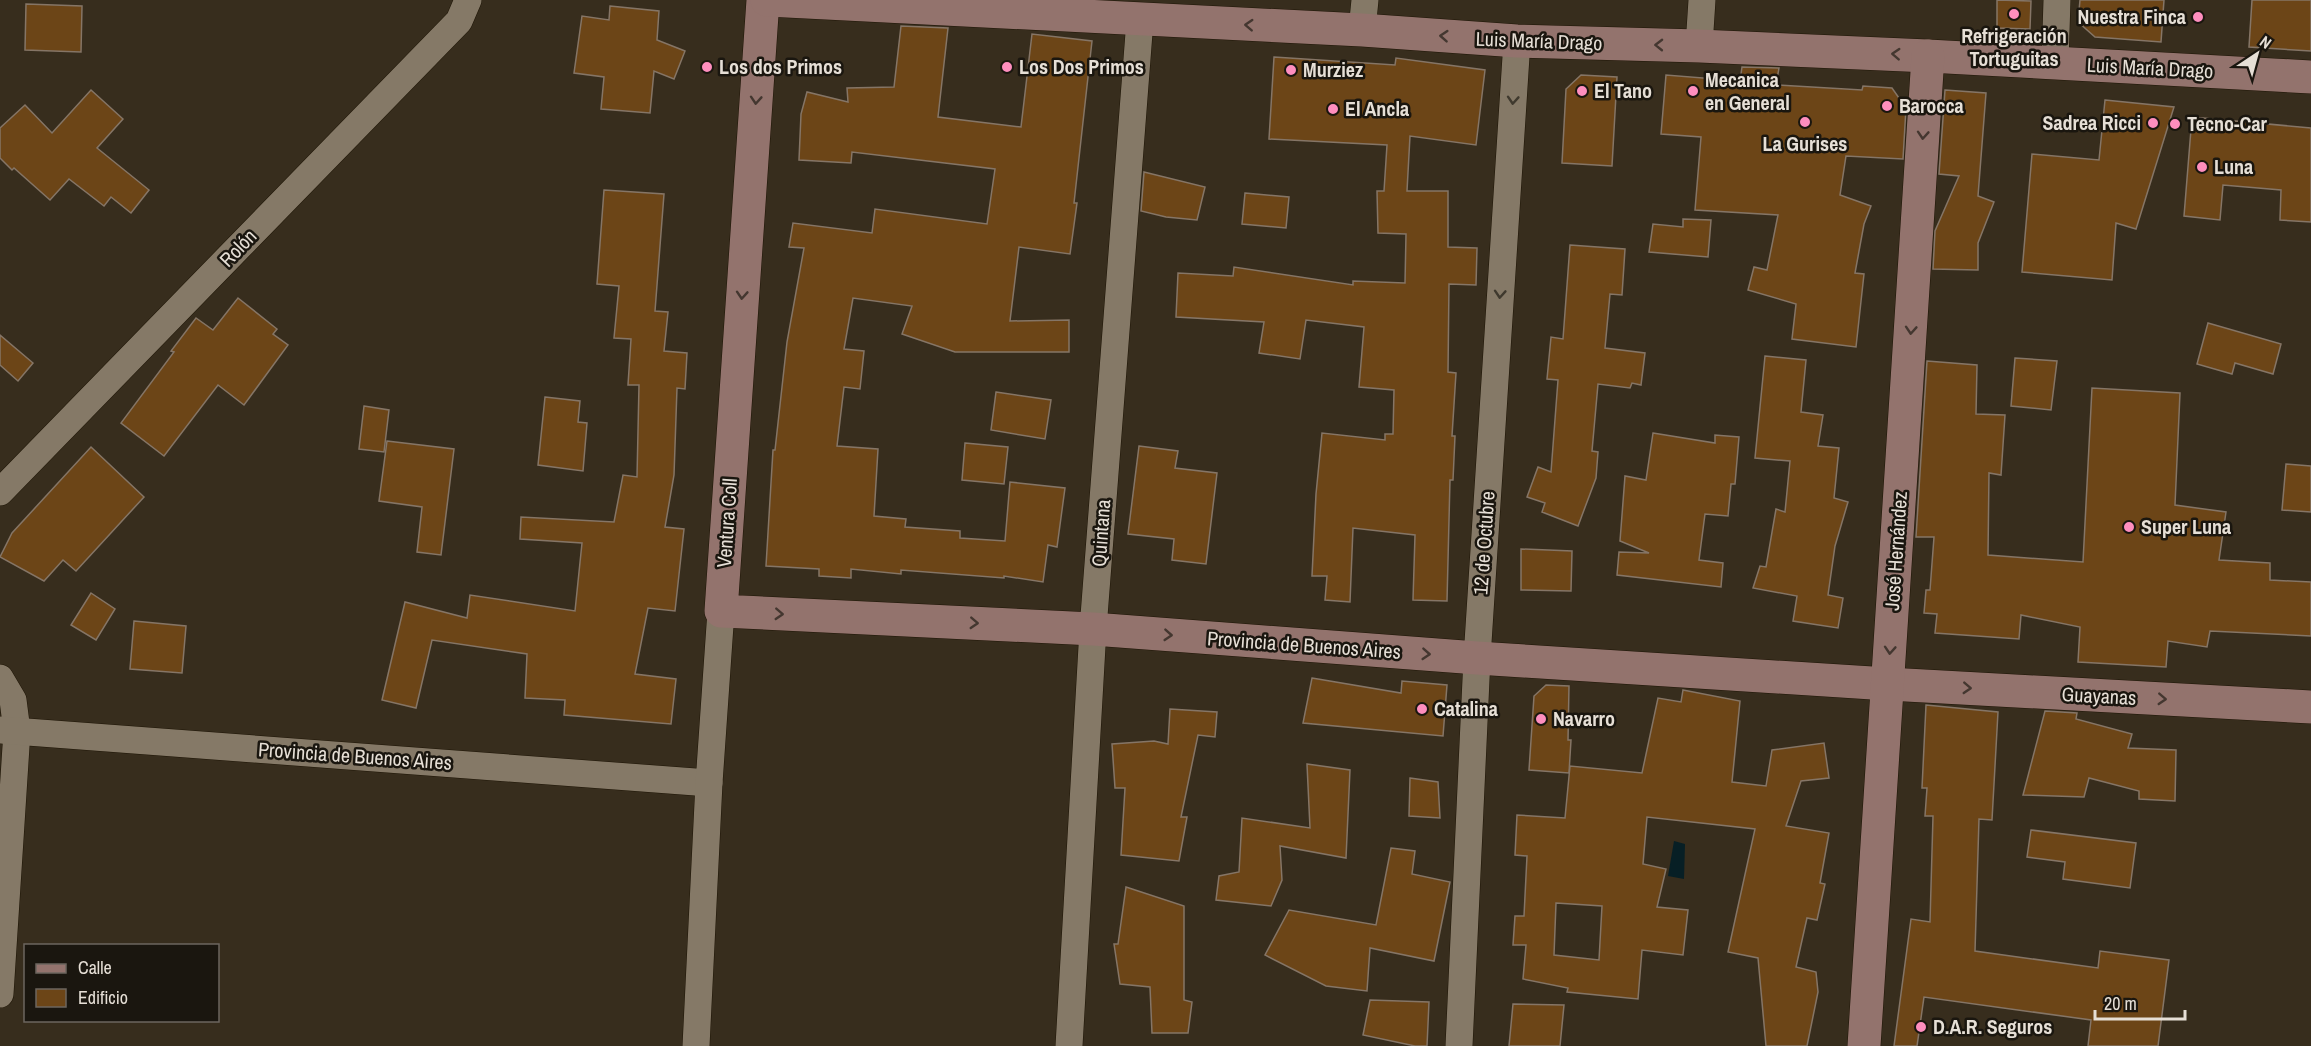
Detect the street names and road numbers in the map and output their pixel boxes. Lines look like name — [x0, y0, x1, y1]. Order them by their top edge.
street label: Luis María Drago — [1475, 25, 1603, 56]
street label: Luis María Drago — [2086, 51, 2214, 84]
street label: Rolón — [213, 223, 262, 272]
street label: Ventura Coll — [710, 477, 743, 568]
street label: 12 de Octubre — [1466, 490, 1501, 596]
street label: José Hernández — [1878, 490, 1913, 611]
street label: Quintana — [1085, 498, 1116, 568]
street label: Provincia de Buenos Aires — [1206, 624, 1402, 665]
street label: Guayanas — [2061, 680, 2137, 711]
street label: Provincia de Buenos Aires — [257, 735, 453, 776]

